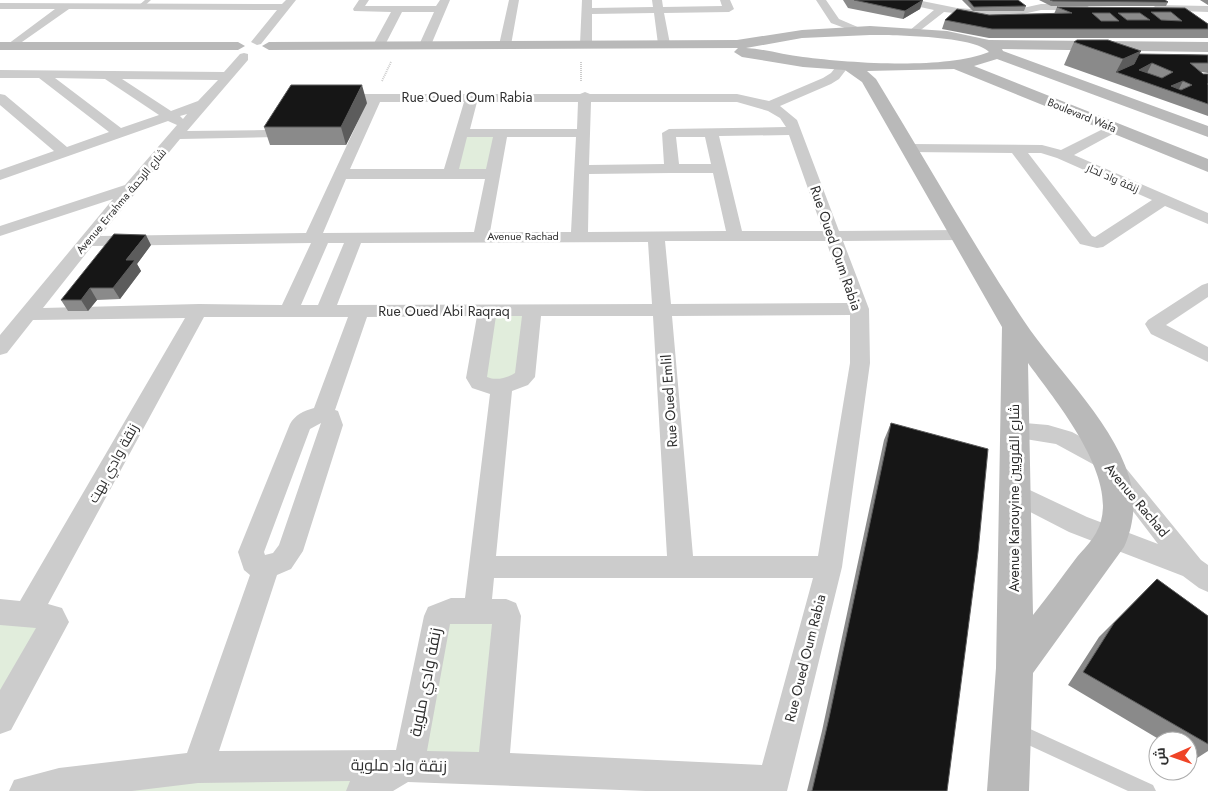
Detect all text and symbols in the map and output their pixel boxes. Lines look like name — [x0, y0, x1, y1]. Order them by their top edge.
street label: Rue Oued Oum Rabia — [402, 87, 532, 107]
street label: Boulevard Wafa — [1045, 94, 1119, 136]
street label: Avenue Errahma شارع الرحمة — [72, 145, 170, 257]
street label: زنقة واد لحار — [1083, 159, 1142, 197]
street label: Rue Oued Oum Rabia — [805, 183, 867, 313]
street label: Avenue Rachad — [487, 228, 559, 244]
street label: Rue Oued Abi Raqraq — [378, 301, 510, 321]
street label: Rue Oued Emlil — [656, 354, 682, 448]
street label: Avenue Karouyine شارع القرويين — [1004, 404, 1024, 592]
street label: زنقة وادي بهت — [83, 420, 145, 507]
street label: Avenue Rachad — [1100, 459, 1174, 541]
street label: Rue Oued Oum Rabia — [779, 592, 831, 724]
street label: زنقة وادي ملوية — [404, 626, 449, 739]
north arrow — [1148, 731, 1198, 781]
text: ش — [1150, 747, 1170, 766]
street label: زنقة واد ملوية — [351, 753, 447, 778]

